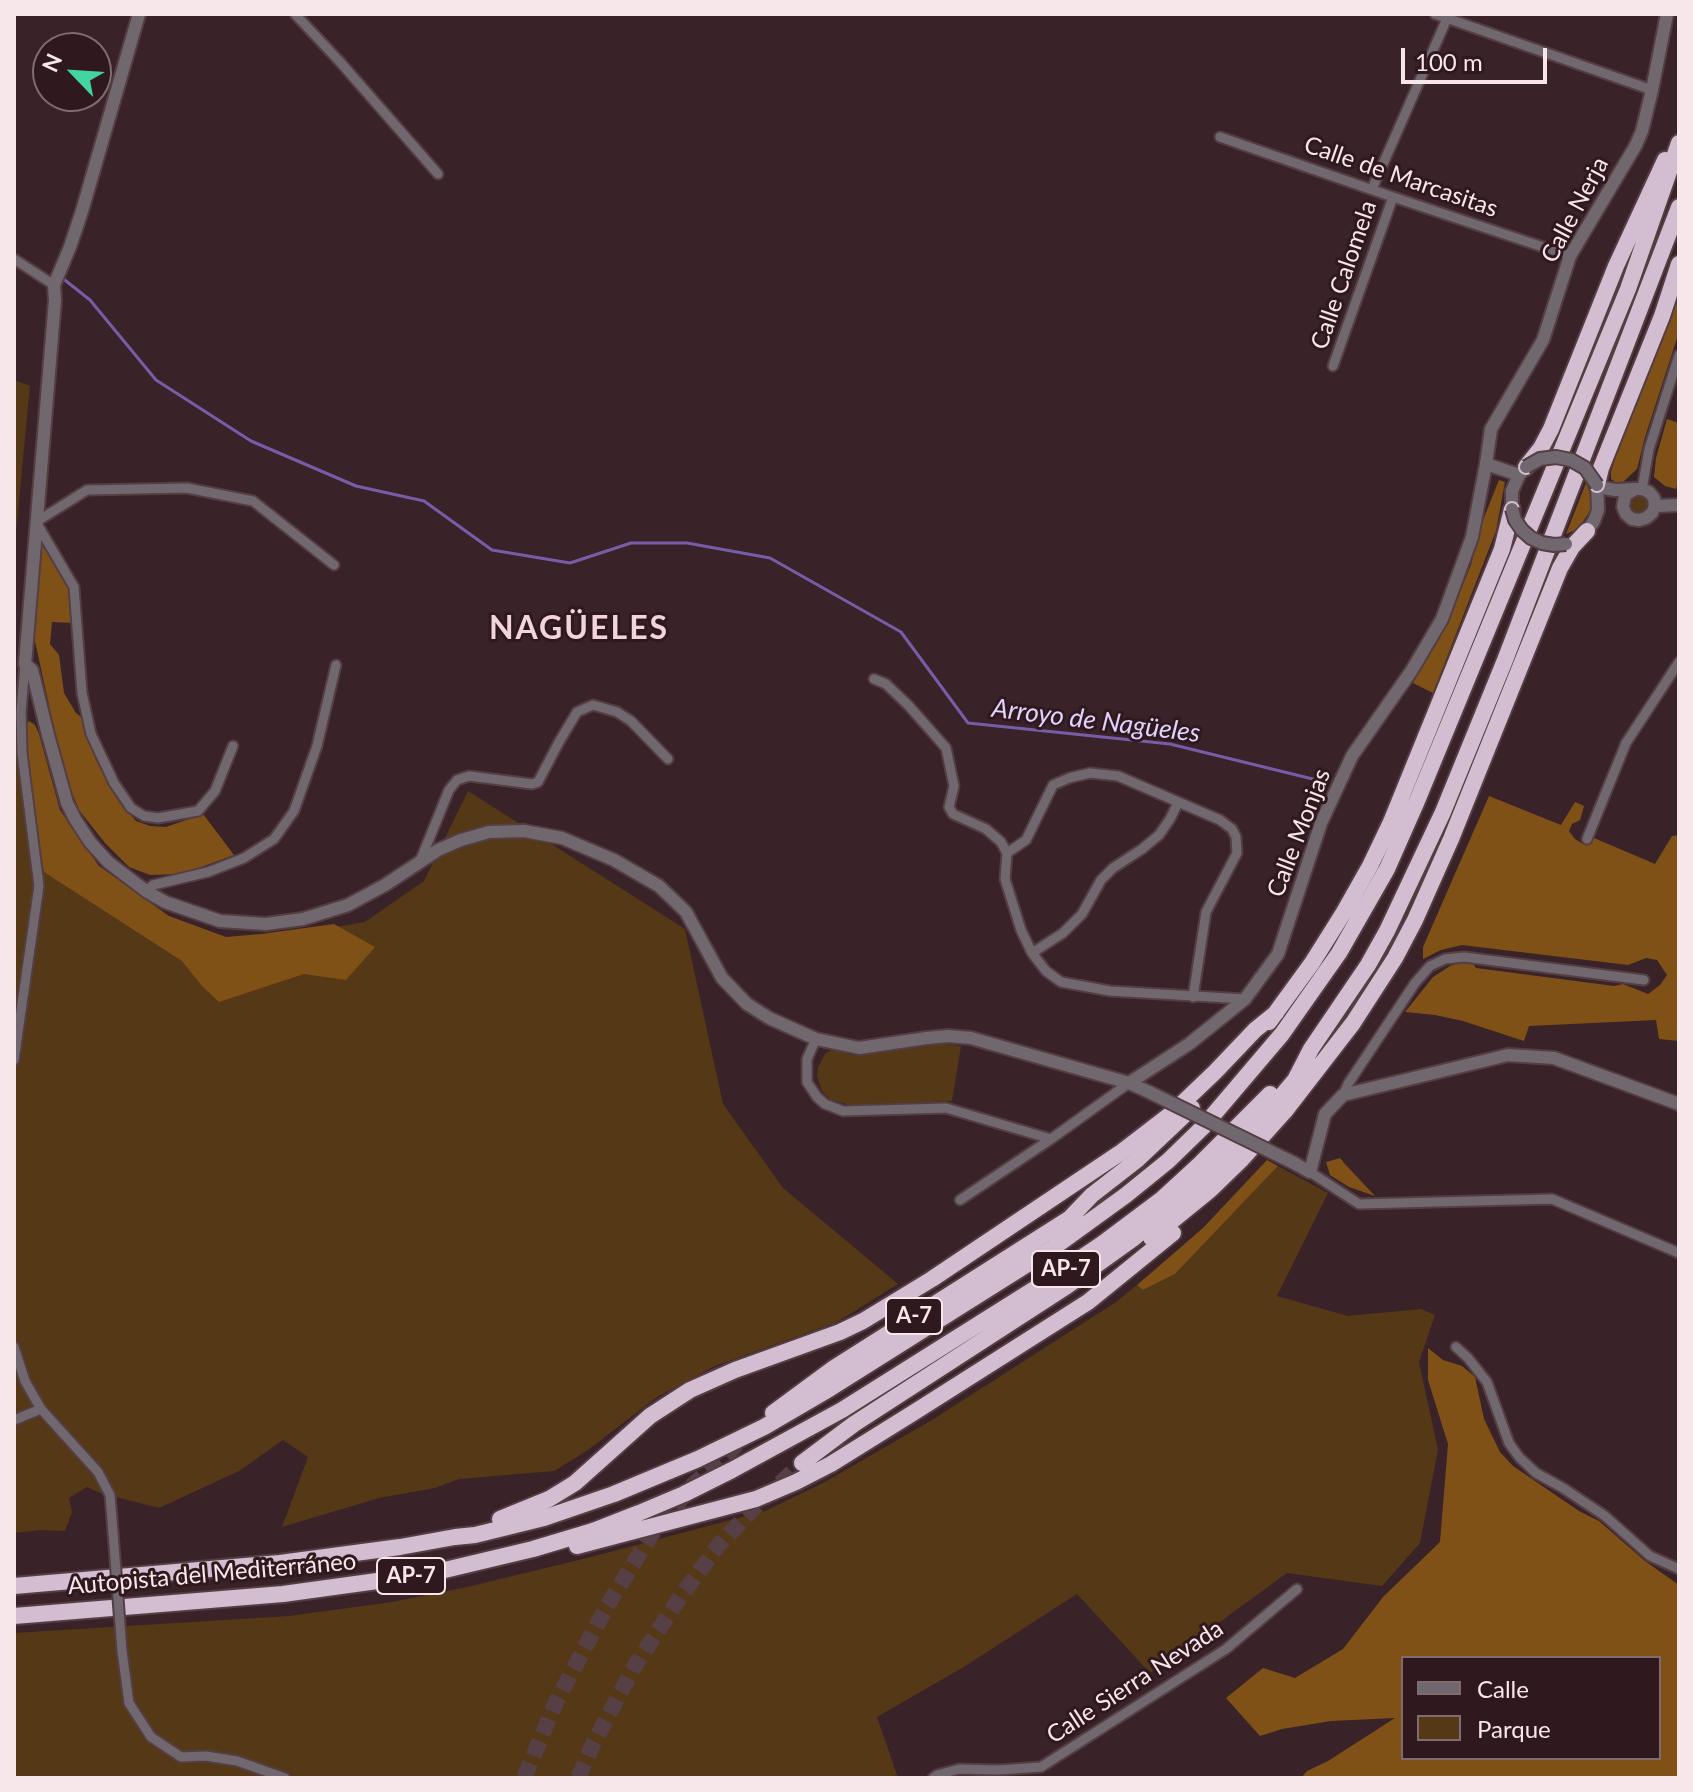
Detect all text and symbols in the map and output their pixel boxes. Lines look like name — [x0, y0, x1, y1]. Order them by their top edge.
north arrow — [32, 32, 112, 112]
scale bar — [1405, 32, 1551, 82]
text: 100 m — [1415, 47, 1483, 76]
text: N — [36, 49, 67, 76]
street label: Calle de Marcasitas — [1300, 130, 1502, 224]
street label: Calle Nerja — [1535, 152, 1615, 268]
street label: Calle Calomela — [1305, 197, 1383, 353]
district label: NAGÜELES — [489, 610, 669, 648]
water label: Arroyo de Nagüeles — [990, 693, 1202, 749]
street label: Calle Monjas — [1261, 765, 1337, 901]
road number: AP-7 — [1032, 1251, 1100, 1287]
road number: A-7 — [886, 1298, 942, 1334]
street label: Autopista del Mediterráneo — [67, 1547, 357, 1601]
road number: AP-7 — [377, 1558, 445, 1594]
street label: Calle Sierra Nevada — [1041, 1614, 1229, 1750]
legend — [1401, 1656, 1661, 1760]
text: Calle — [1477, 1674, 1529, 1703]
text: Parque — [1477, 1714, 1551, 1743]

